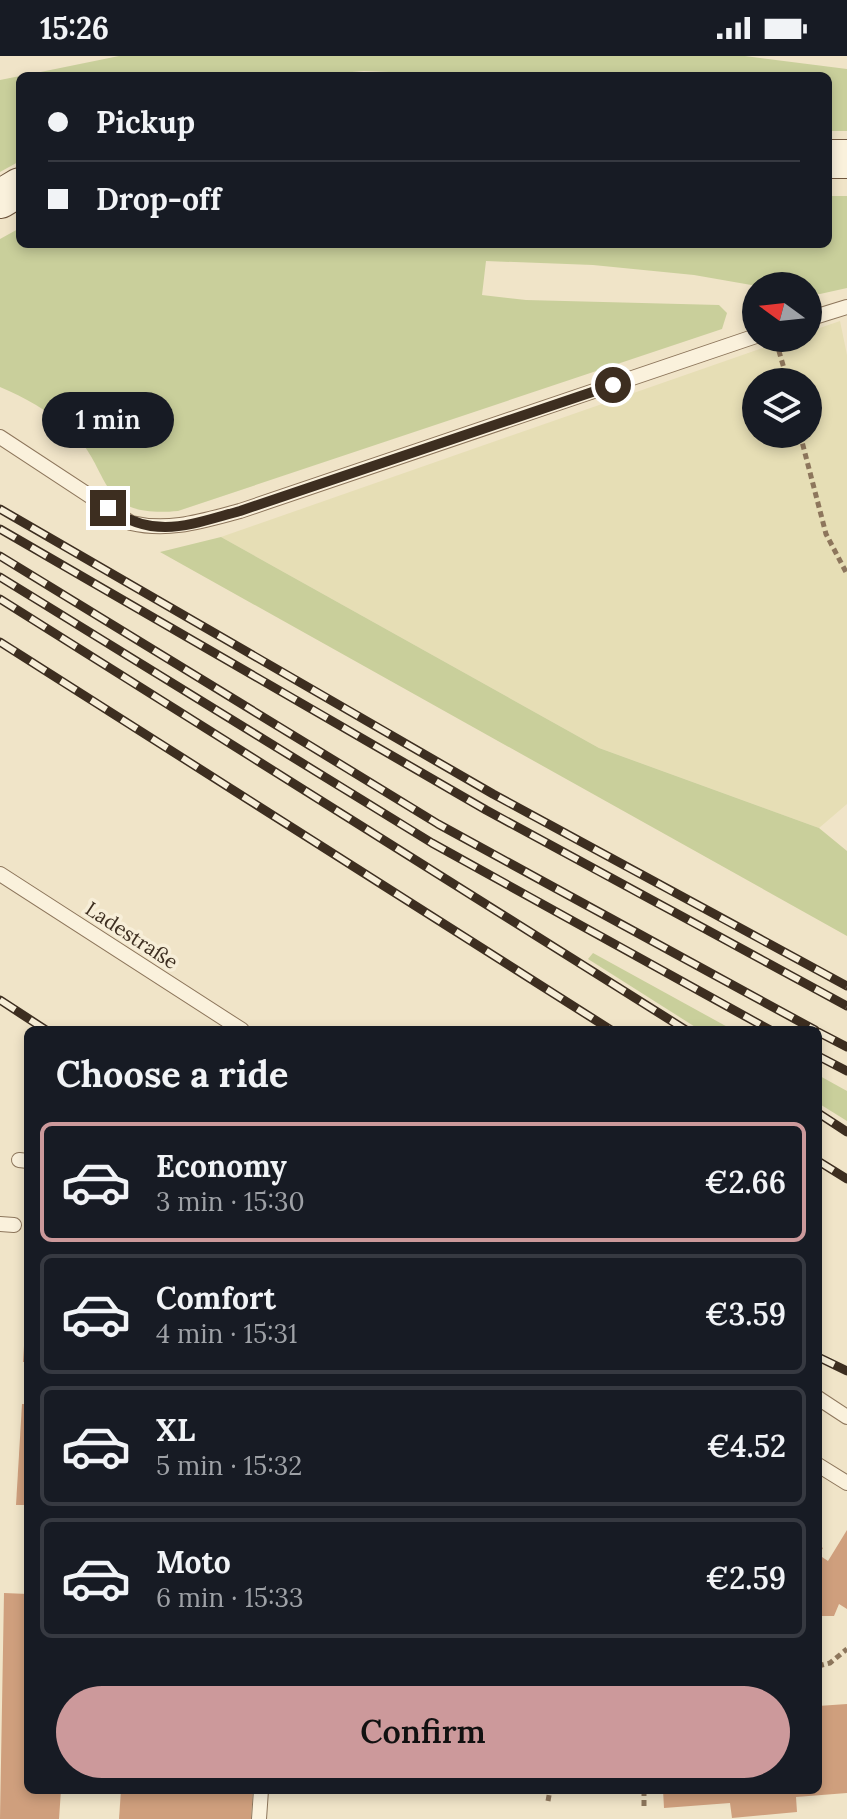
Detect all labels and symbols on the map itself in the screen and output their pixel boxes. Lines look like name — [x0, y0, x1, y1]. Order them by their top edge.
north arrow — [742, 272, 822, 352]
route start — [595, 367, 631, 403]
callout: 1 min — [42, 392, 174, 448]
route end — [90, 490, 126, 526]
street label: Ladestraße — [81, 896, 183, 974]

